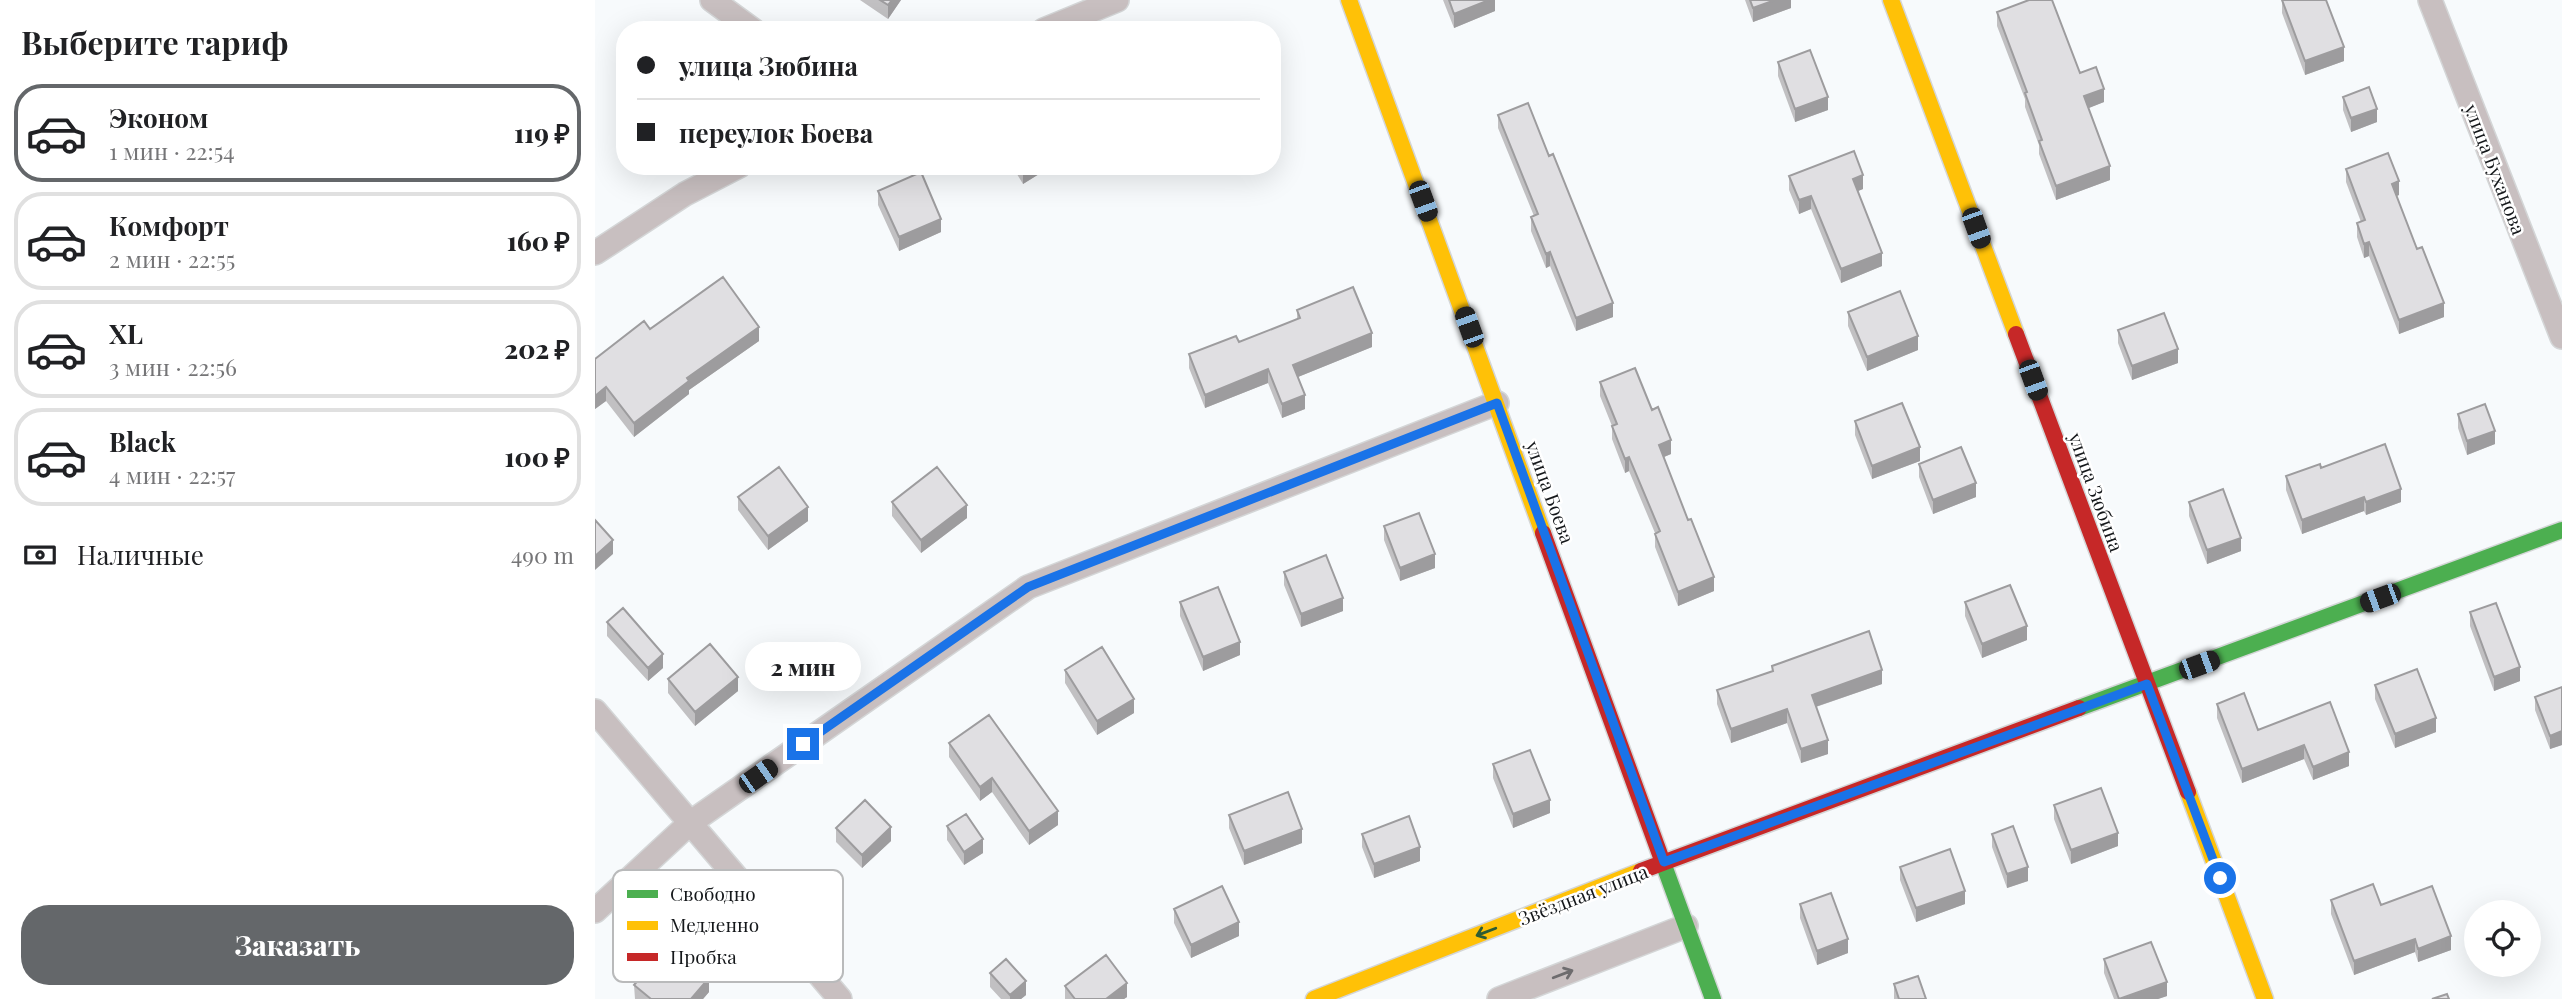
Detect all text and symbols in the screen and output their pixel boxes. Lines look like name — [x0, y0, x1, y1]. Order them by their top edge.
text: Выберите тариф — [21, 20, 288, 63]
text: улица Зюбина — [679, 48, 858, 83]
street label: улица Буханова — [2459, 99, 2533, 239]
text: Эконом — [109, 100, 208, 135]
icon: car — [25, 102, 88, 165]
text: 119 ₽ — [514, 115, 570, 150]
text: переулок Боева — [679, 115, 873, 150]
text: 1 мин · 22:54 — [109, 135, 235, 166]
car — [1406, 178, 1441, 224]
car — [1959, 205, 1994, 251]
text: Комфорт — [109, 208, 229, 243]
icon: car — [25, 210, 88, 273]
text: 160 ₽ — [507, 223, 570, 258]
text: 2 мин · 22:55 — [109, 243, 235, 274]
car — [1452, 304, 1487, 350]
text: XL — [109, 316, 143, 351]
icon: car — [25, 318, 88, 381]
text: 202 ₽ — [504, 331, 570, 366]
text: 3 мин · 22:56 — [109, 351, 237, 382]
car — [2016, 357, 2051, 403]
text: Black — [109, 424, 176, 459]
icon: car — [25, 426, 88, 489]
street label: улица Зюбина — [2063, 428, 2131, 556]
street label: улица Боева — [1520, 436, 1582, 547]
text: 100 ₽ — [505, 439, 570, 474]
text: 4 мин · 22:57 — [109, 459, 235, 490]
icon: cash — [21, 536, 59, 574]
text: Наличные — [77, 537, 204, 572]
text: 490 m — [511, 539, 574, 570]
car — [2357, 581, 2404, 615]
callout: 2 мин — [745, 642, 861, 692]
car — [2176, 648, 2223, 682]
text: 2 мин — [771, 651, 835, 682]
route end — [787, 728, 819, 760]
car — [735, 755, 782, 797]
street label: Звёздная улица — [1515, 857, 1652, 931]
route start — [2204, 862, 2236, 894]
legend — [613, 870, 843, 982]
text: Свободно — [670, 880, 756, 906]
map controls — [2464, 900, 2541, 977]
button: locate — [2464, 900, 2541, 977]
button: Заказать — [21, 905, 574, 985]
text: Медленно — [670, 911, 759, 937]
one-way arrow — [1476, 926, 1497, 939]
text: Пробка — [670, 943, 737, 969]
one-way arrow — [1551, 967, 1573, 980]

